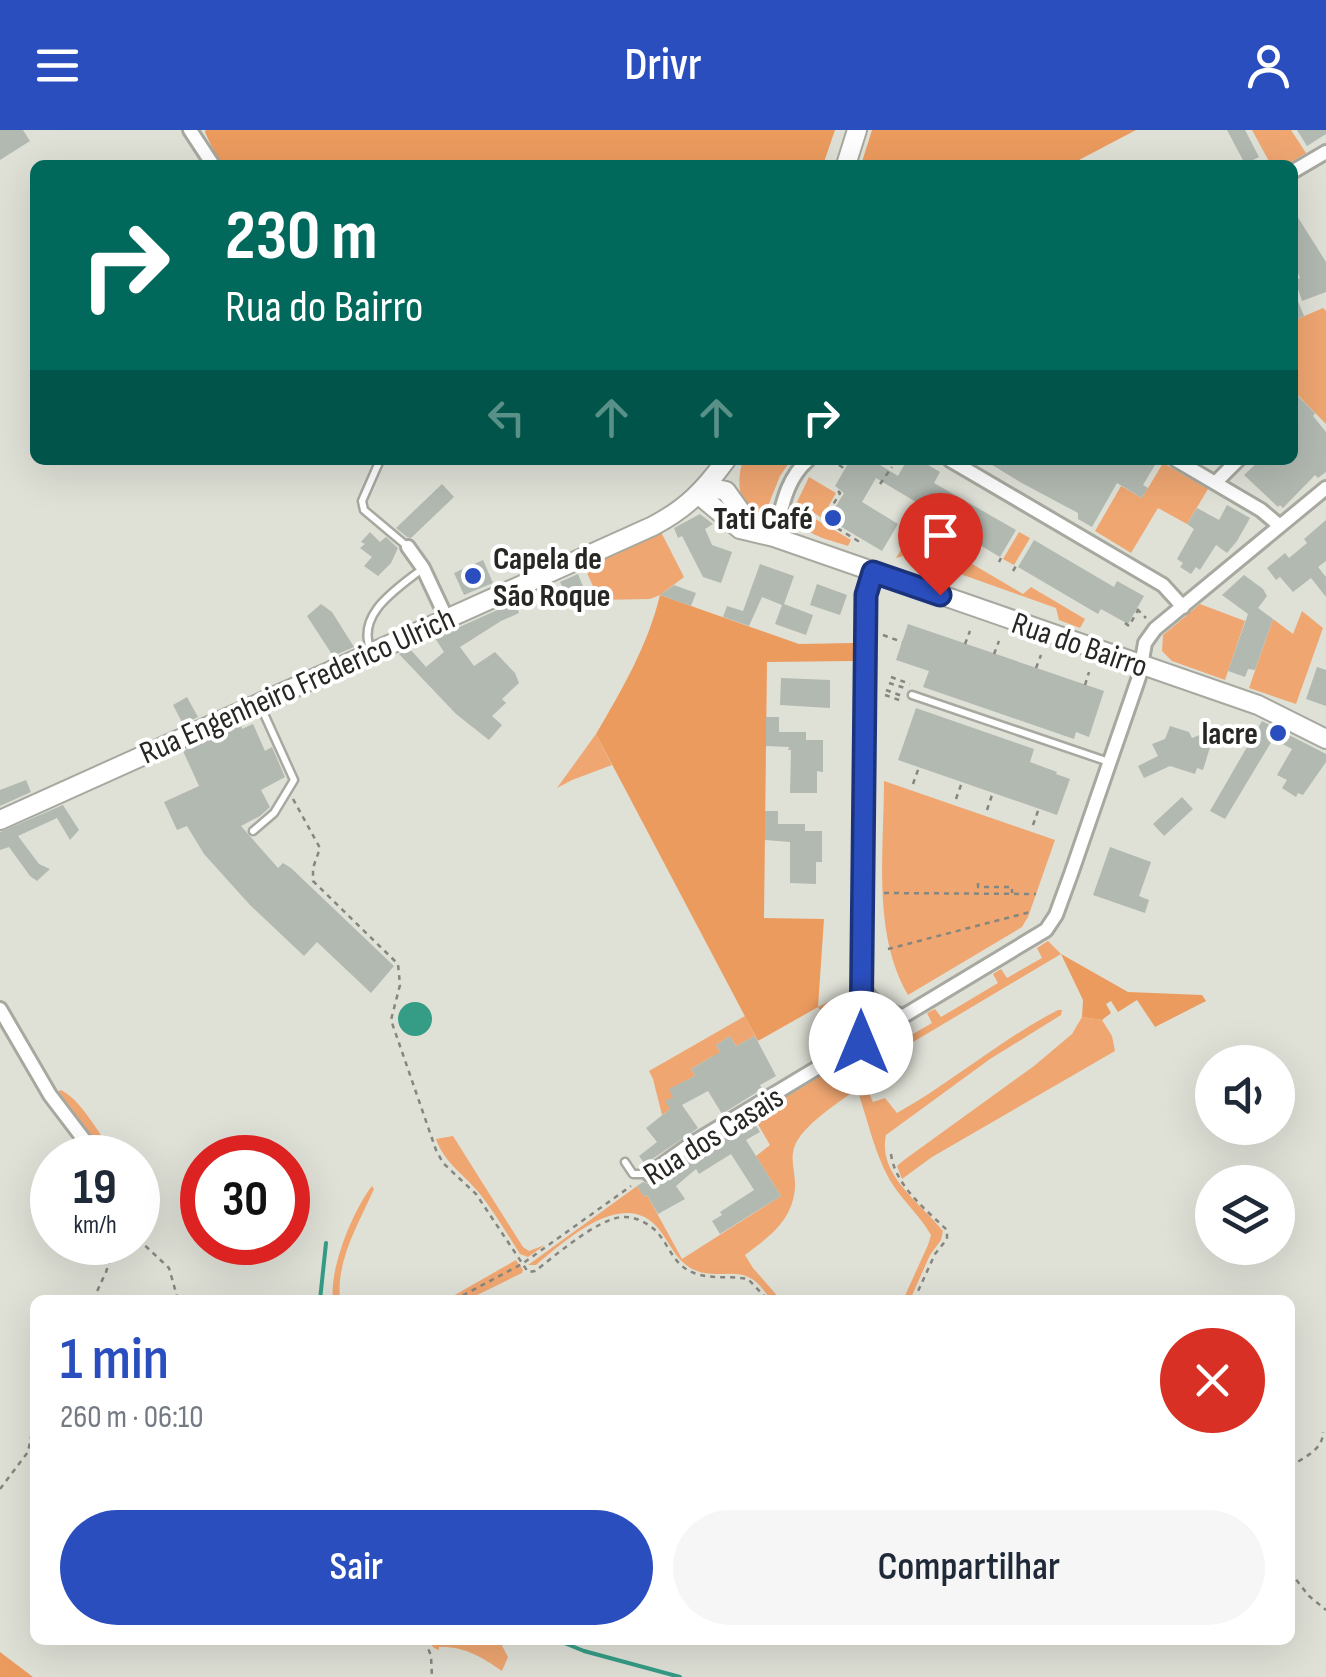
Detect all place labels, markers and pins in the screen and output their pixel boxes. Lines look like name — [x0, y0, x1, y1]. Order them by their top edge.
pin — [898, 493, 983, 596]
place label: Tati Café — [714, 500, 813, 539]
marker: Tati Café — [822, 507, 844, 529]
place label: Capela de São Roque — [493, 540, 610, 616]
marker: Capela de São Roque — [462, 565, 484, 587]
place label: lacre — [1202, 715, 1258, 754]
marker: lacre — [1267, 722, 1289, 744]

